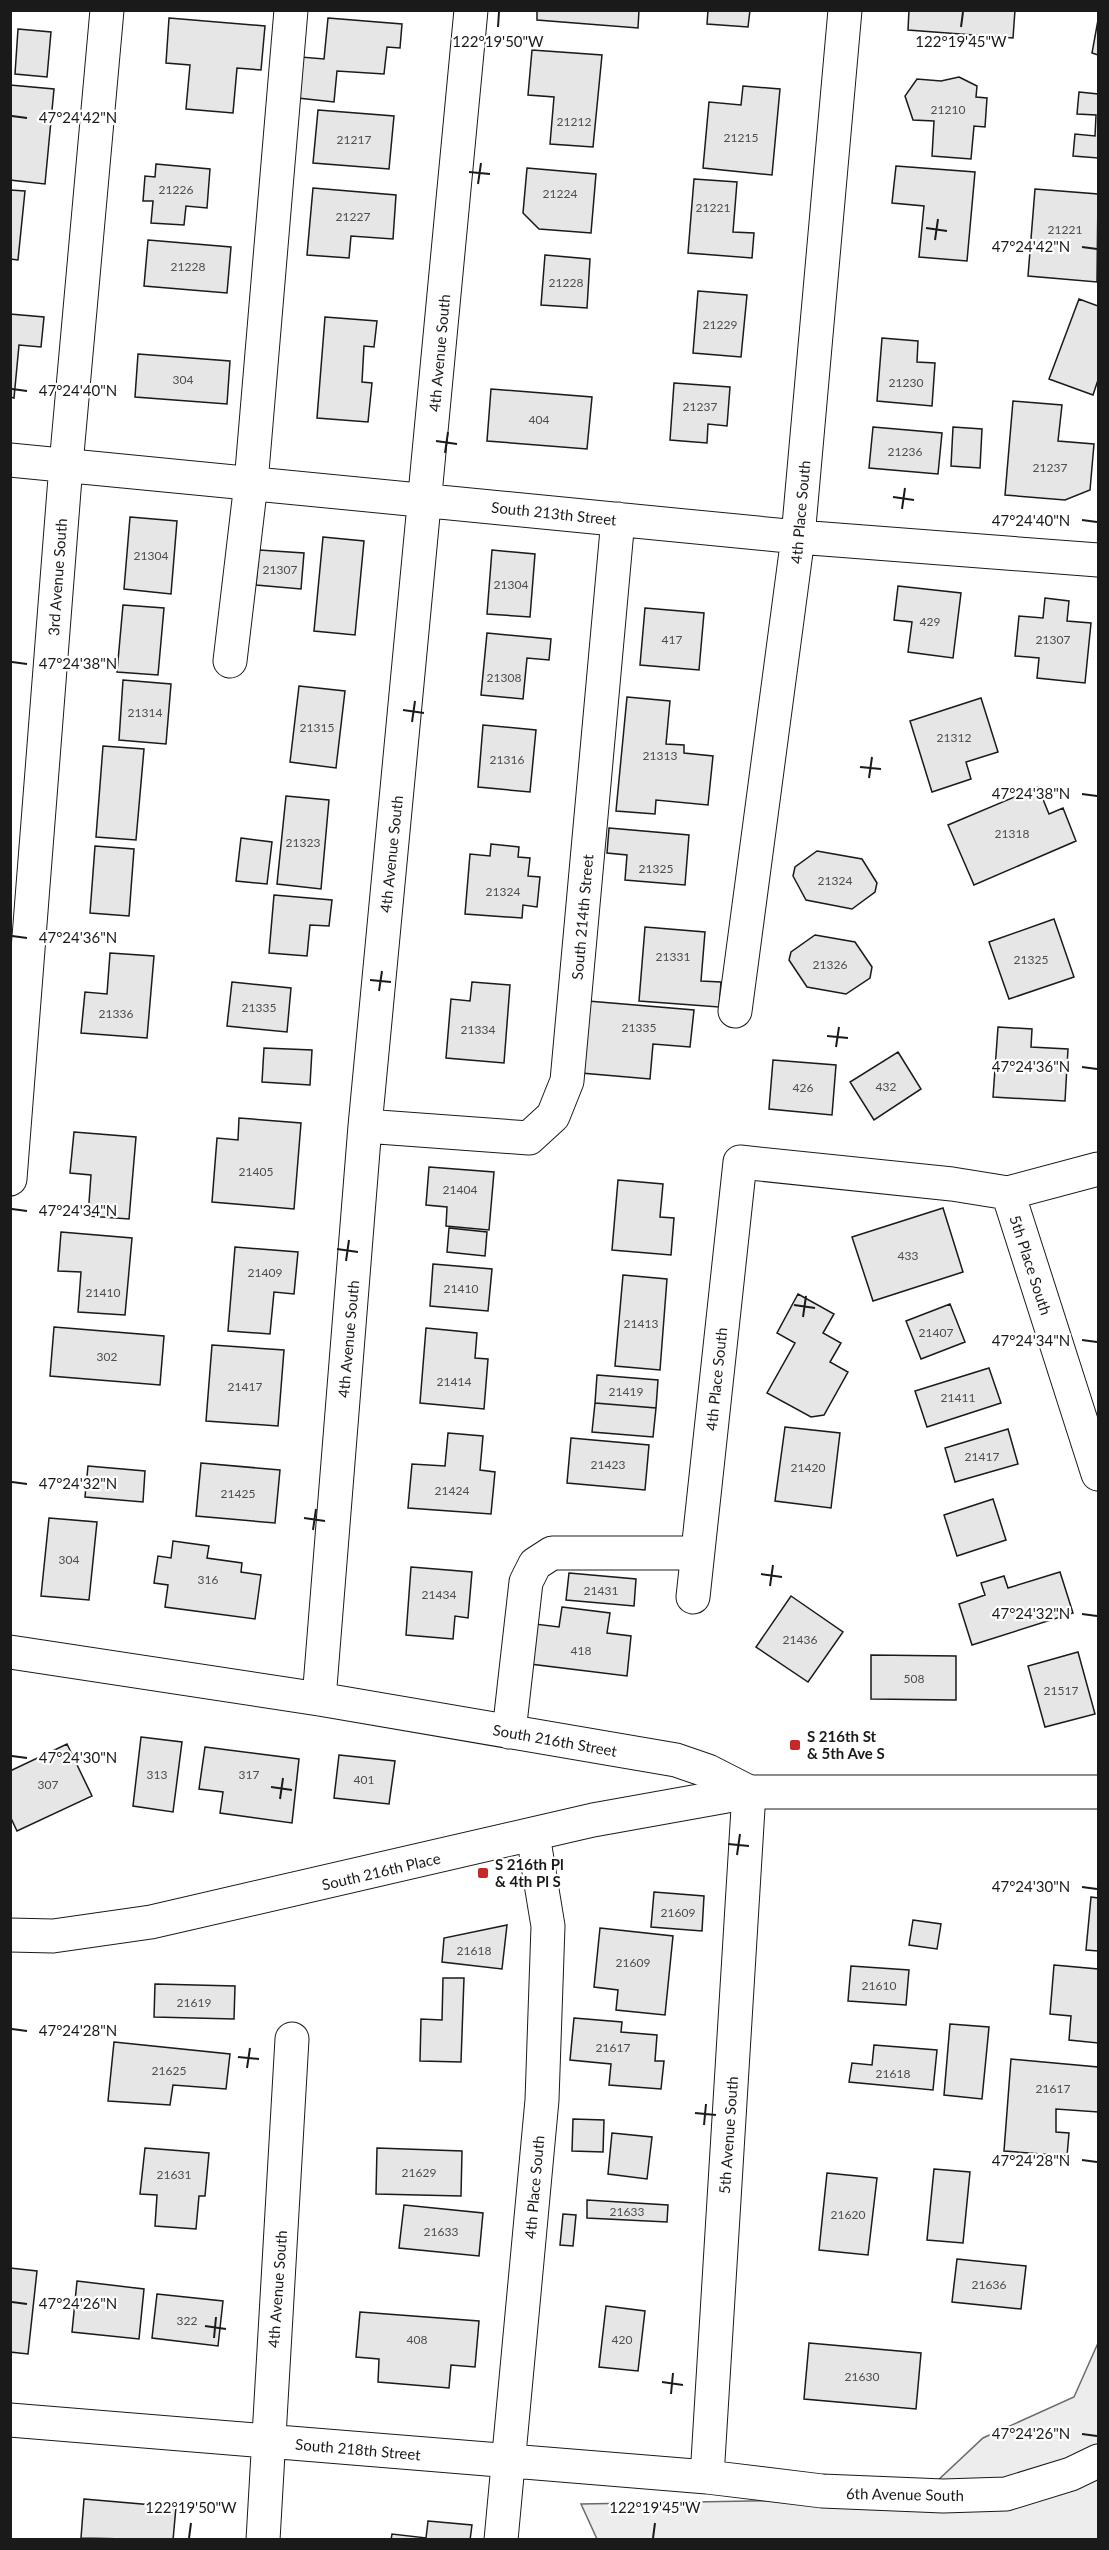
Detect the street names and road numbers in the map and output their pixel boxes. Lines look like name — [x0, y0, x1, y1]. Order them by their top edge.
street label: 4th Avenue South — [425, 293, 453, 413]
street label: 4th Place South — [787, 460, 813, 564]
street label: South 213th Street — [491, 497, 618, 529]
street label: 3rd Avenue South — [44, 518, 70, 636]
street label: 4th Avenue South — [376, 794, 406, 914]
street label: South 214th Street — [568, 853, 596, 980]
street label: 5th Place South — [1006, 1213, 1056, 1317]
street label: 4th Avenue South — [334, 1279, 362, 1399]
street label: 4th Place South — [702, 1326, 730, 1432]
street label: South 216th Street — [492, 1720, 619, 1760]
street label: South 216th Place — [320, 1849, 442, 1893]
street label: 5th Avenue South — [715, 2076, 741, 2194]
street label: 4th Place South — [521, 2135, 547, 2239]
street label: 4th Avenue South — [264, 2230, 290, 2348]
street label: South 218th Street — [295, 2435, 422, 2463]
street label: 6th Avenue South — [846, 2484, 964, 2504]

